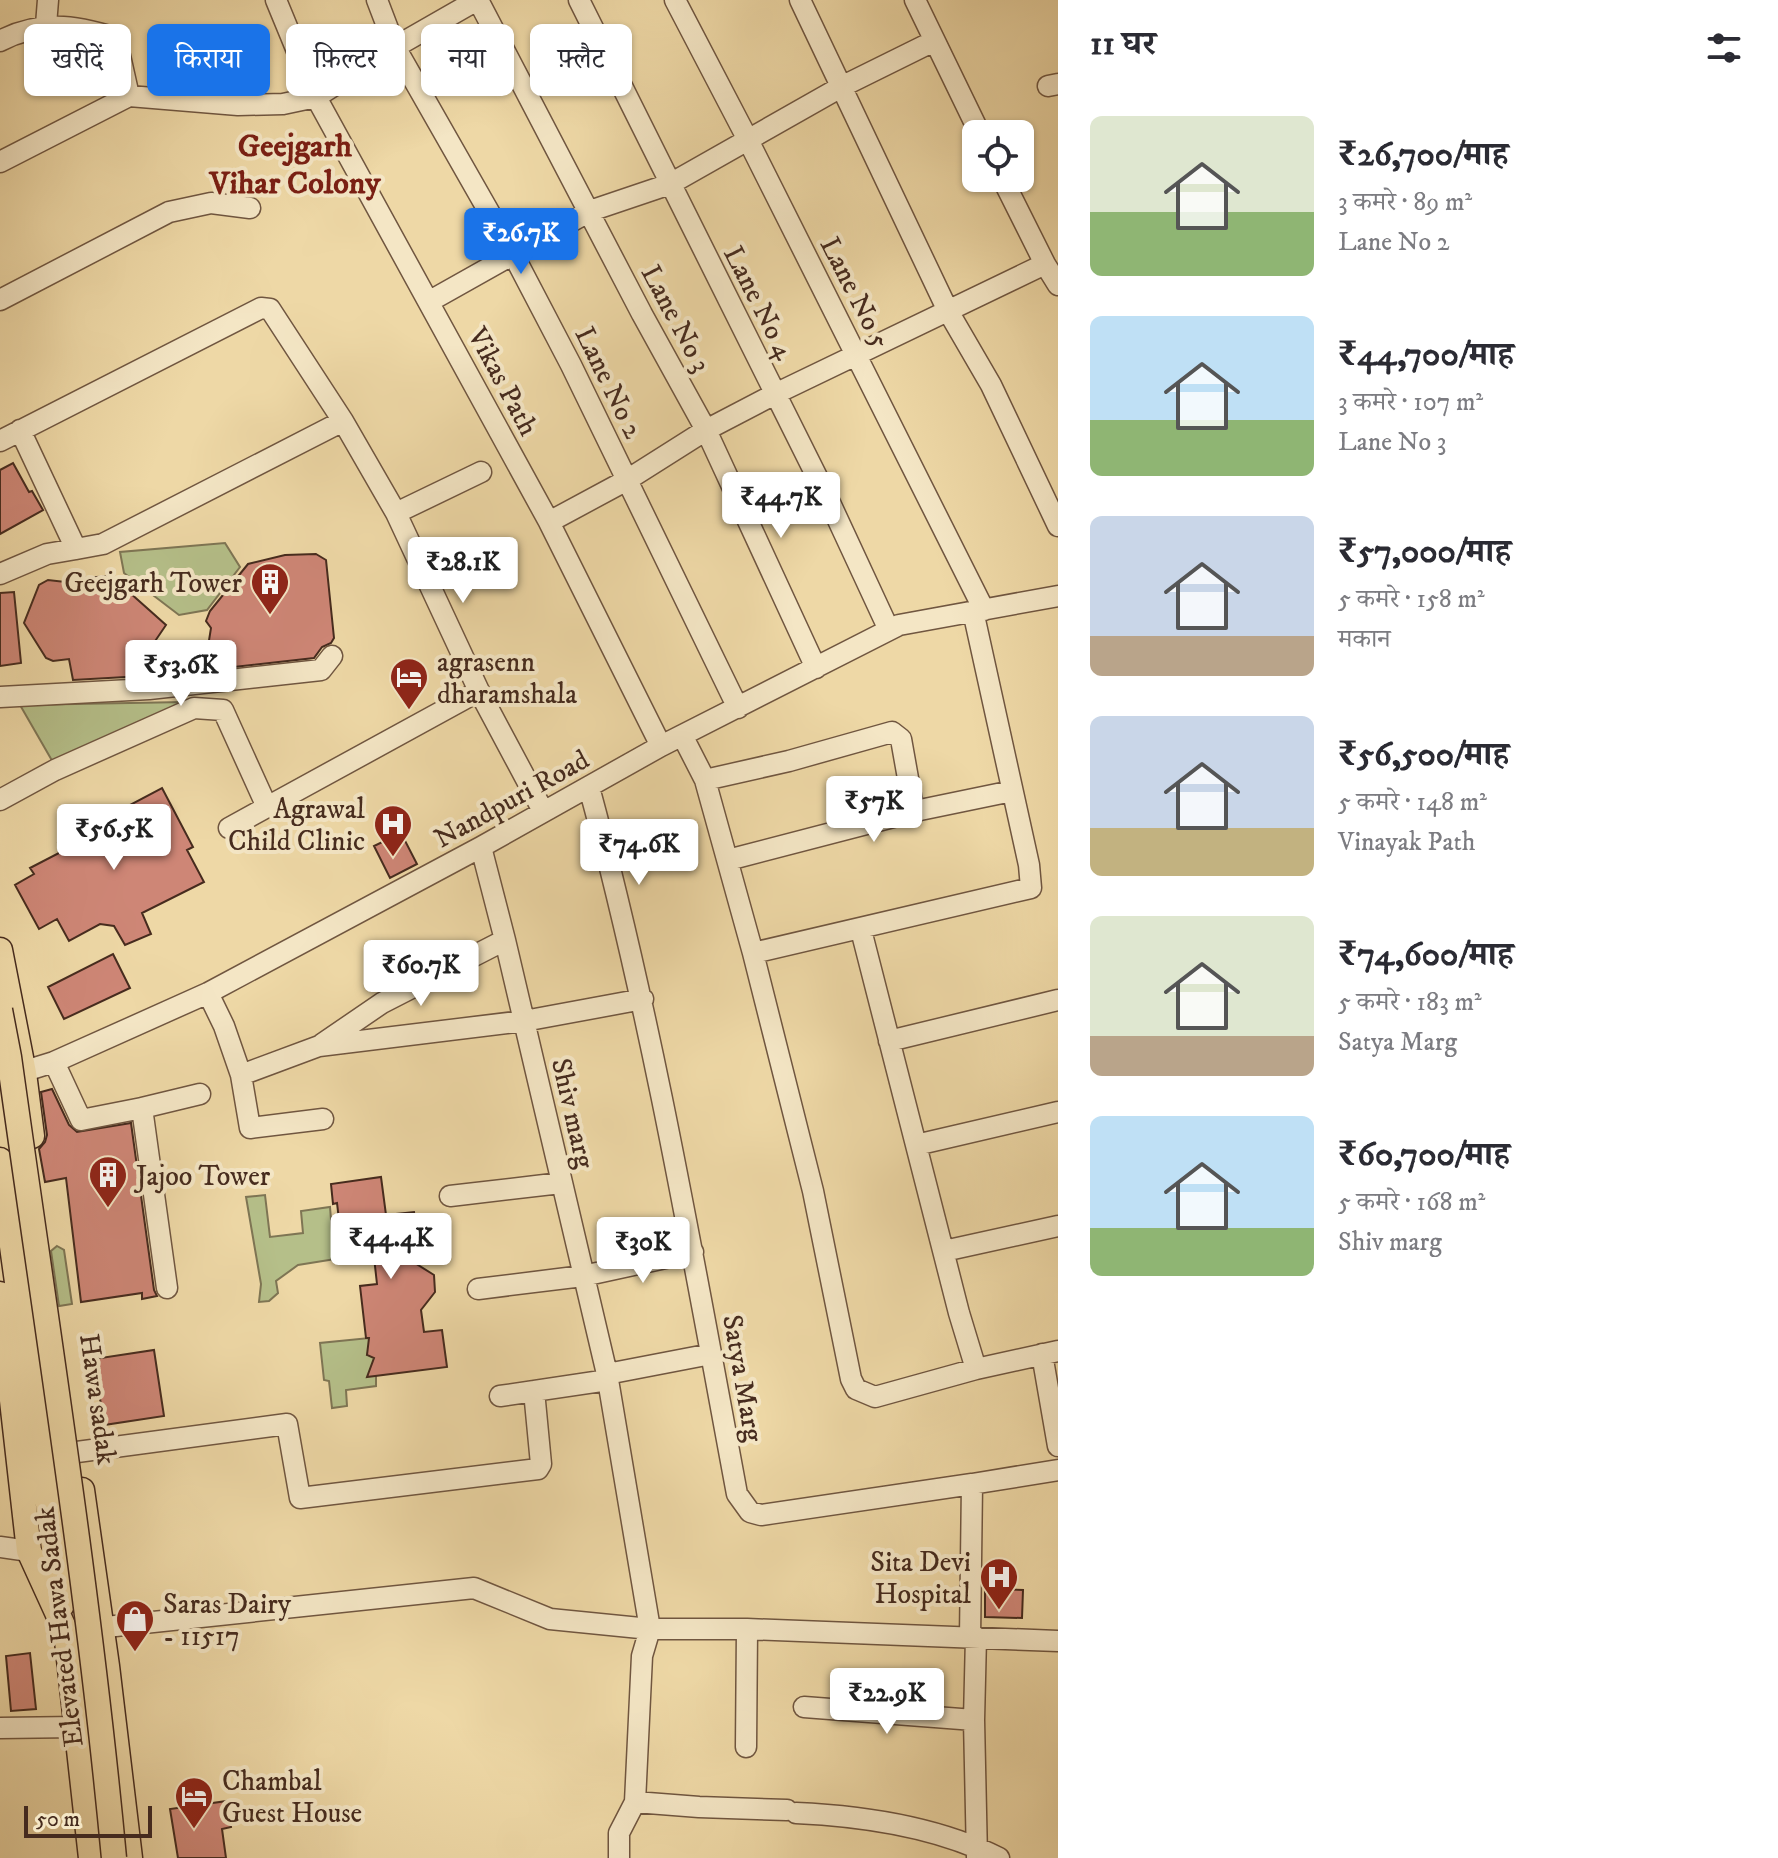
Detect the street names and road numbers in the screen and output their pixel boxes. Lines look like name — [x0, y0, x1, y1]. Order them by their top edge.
street label: Lane No 5 — [812, 231, 898, 354]
street label: Lane No 4 — [715, 240, 802, 366]
street label: Lane No 3 — [633, 259, 719, 378]
street label: Vikas Path — [459, 321, 546, 442]
street label: Lane No 2 — [567, 321, 651, 444]
street label: Nandpuri Road — [428, 742, 595, 856]
street label: Shiv marg — [543, 1055, 602, 1172]
street label: Satya Marg — [714, 1312, 771, 1445]
street label: Hawa sadak — [71, 1331, 124, 1467]
street label: Elevated Hawa Sadak — [27, 1505, 92, 1749]

